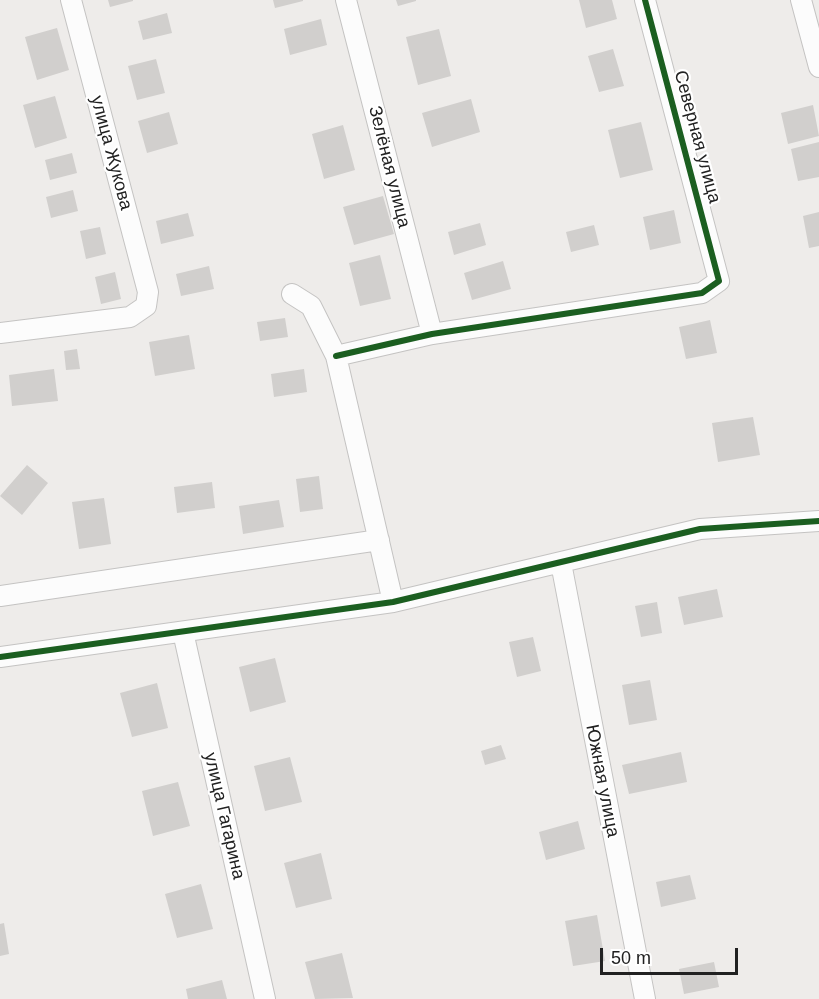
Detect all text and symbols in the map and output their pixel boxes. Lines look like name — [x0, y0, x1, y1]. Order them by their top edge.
street label: Северная улица — [669, 68, 725, 206]
street label: улица Жукова — [85, 94, 137, 212]
street label: Зелёная улица — [363, 104, 415, 230]
street label: Южная улица — [580, 723, 624, 839]
street label: улица Гагарина — [199, 751, 249, 881]
scale bar — [603, 936, 741, 974]
text: 50 m — [611, 948, 651, 968]

